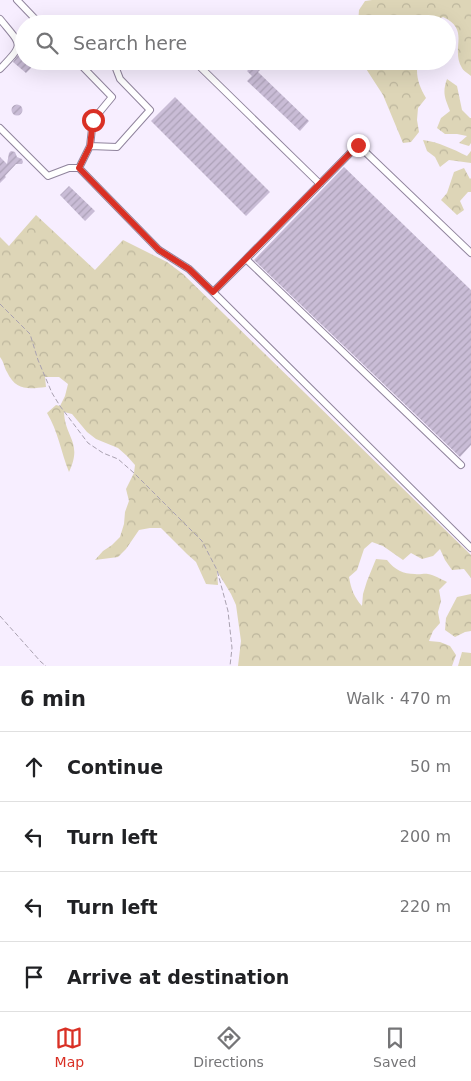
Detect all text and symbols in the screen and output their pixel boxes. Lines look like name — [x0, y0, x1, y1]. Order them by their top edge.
search box — [15, 15, 456, 70]
icon: search — [33, 29, 61, 57]
text: Search here — [73, 32, 187, 54]
route start — [82, 109, 105, 132]
route end — [347, 134, 370, 157]
text: 6 min — [20, 687, 86, 711]
text: Walk · 470 m — [346, 689, 451, 708]
icon: ahead — [20, 753, 48, 781]
text: Continue — [67, 756, 163, 778]
text: 50 m — [410, 757, 451, 776]
icon: left — [20, 823, 48, 851]
text: Turn left — [67, 826, 158, 848]
text: 200 m — [400, 827, 451, 846]
icon: left — [20, 893, 48, 921]
text: Turn left — [67, 896, 158, 918]
text: 220 m — [400, 897, 451, 916]
icon: arrive — [20, 963, 48, 991]
text: Arrive at destination — [67, 966, 289, 988]
tab: Map — [55, 1024, 84, 1070]
tab: Directions — [193, 1024, 264, 1070]
tab: Saved — [373, 1024, 416, 1070]

